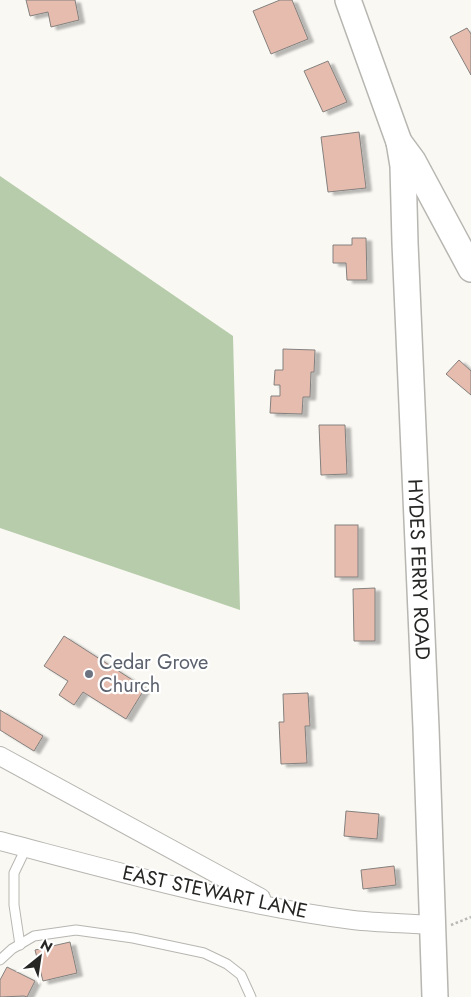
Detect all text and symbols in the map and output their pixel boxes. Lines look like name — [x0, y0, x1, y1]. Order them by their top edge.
street label: HYDES FERRY ROAD — [401, 478, 438, 660]
place label: Cedar Grove Church — [99, 648, 208, 700]
marker: Cedar Grove Church — [83, 668, 95, 680]
street label: EAST STEWART LANE — [120, 858, 310, 926]
north arrow — [15, 932, 65, 982]
text: N — [37, 934, 56, 957]

